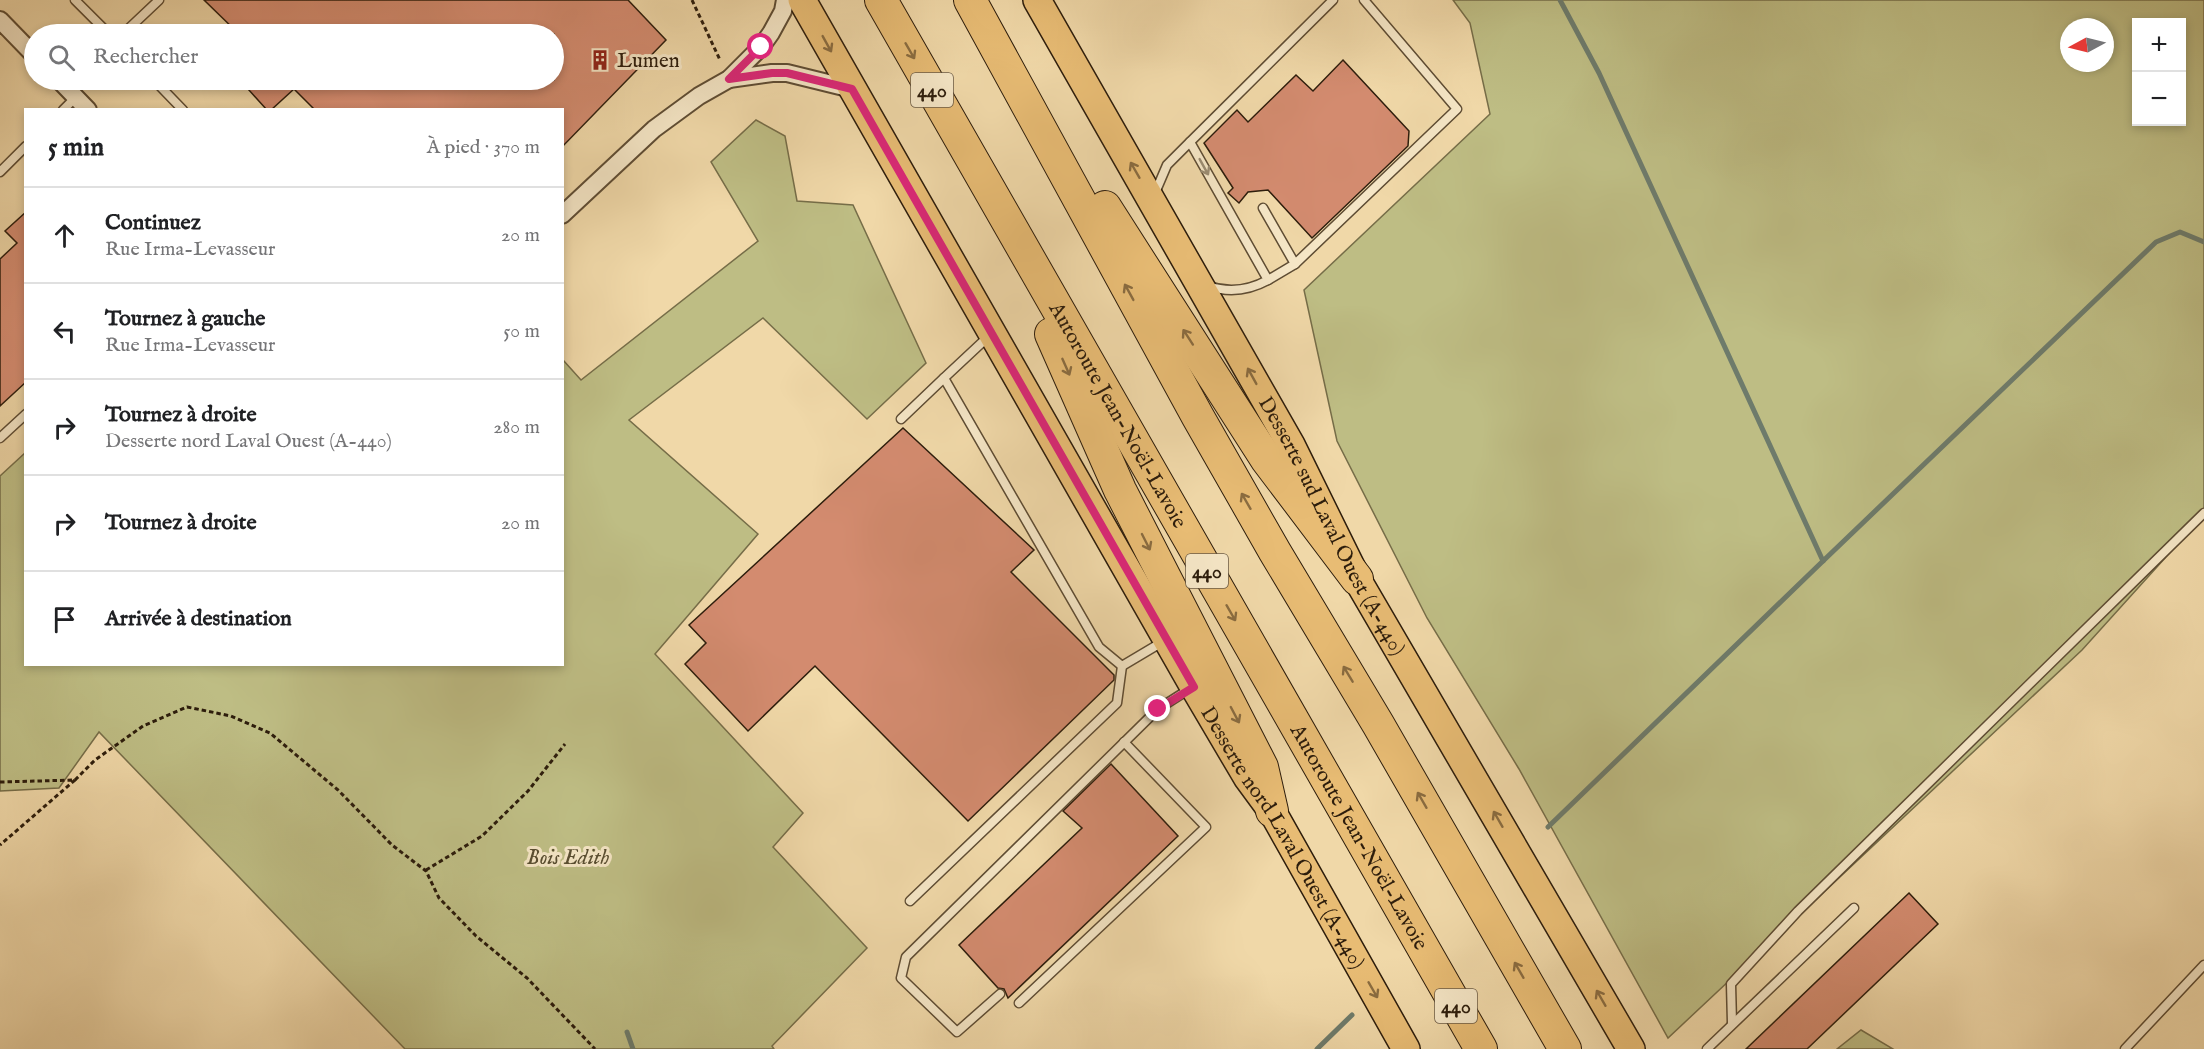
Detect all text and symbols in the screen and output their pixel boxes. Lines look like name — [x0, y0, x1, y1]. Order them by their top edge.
north arrow — [2060, 18, 2114, 72]
map controls — [2132, 18, 2186, 126]
button: + — [2132, 18, 2186, 72]
search box — [24, 24, 564, 90]
route start — [747, 33, 773, 59]
one-way arrow — [822, 35, 833, 53]
icon: search — [45, 41, 78, 74]
one-way arrow — [904, 42, 916, 59]
text: Rechercher — [93, 43, 198, 71]
building icon: Lumen — [588, 48, 612, 72]
place label: Lumen — [617, 48, 680, 75]
button: − — [2132, 72, 2186, 126]
road number: 440 — [911, 73, 953, 107]
text: 5 min — [48, 131, 104, 164]
text: À pied · 370 m — [427, 135, 540, 160]
one-way arrow — [1198, 158, 1210, 175]
one-way arrow — [1129, 162, 1141, 179]
text: Continuez — [105, 209, 201, 237]
icon: ahead — [48, 219, 81, 252]
text: 20 m — [501, 223, 540, 248]
text: Rue Irma-Levasseur — [105, 237, 275, 262]
one-way arrow — [1123, 284, 1135, 301]
street label: Autoroute Jean-Noël-Lavoie — [1041, 297, 1192, 534]
text: Tournez à gauche — [105, 305, 265, 333]
icon: left — [48, 315, 81, 348]
text: 50 m — [503, 319, 540, 344]
one-way arrow — [1182, 329, 1194, 346]
text: Rue Irma-Levasseur — [105, 333, 275, 358]
one-way arrow — [1060, 358, 1072, 376]
one-way arrow — [1245, 368, 1257, 385]
street label: Desserte sud Laval Ouest (A-440) — [1251, 392, 1411, 661]
text: Tournez à droite — [105, 401, 256, 429]
icon: right — [48, 411, 81, 444]
text: 280 m — [493, 415, 540, 440]
text: Desserte nord Laval Ouest (A-440) — [105, 429, 392, 454]
one-way arrow — [1239, 493, 1251, 510]
icon: right — [48, 507, 81, 540]
text: Tournez à droite — [105, 509, 256, 537]
text: 20 m — [501, 511, 540, 536]
one-way arrow — [1141, 532, 1152, 550]
road number: 440 — [1186, 554, 1228, 588]
icon: arrive — [48, 603, 81, 636]
one-way arrow — [1225, 604, 1237, 621]
text: Arrivée à destination — [105, 605, 292, 633]
one-way arrow — [1342, 666, 1354, 683]
route end — [1144, 695, 1170, 721]
street label: Desserte nord Laval Ouest (A-440) — [1193, 702, 1370, 974]
one-way arrow — [1230, 706, 1241, 724]
street label: Autoroute Jean-Noël-Lavoie — [1283, 719, 1434, 956]
one-way arrow — [1416, 792, 1428, 809]
one-way arrow — [1492, 810, 1503, 828]
park label: Bois Edith — [527, 845, 610, 872]
one-way arrow — [1513, 961, 1524, 979]
one-way arrow — [1367, 981, 1379, 998]
road number: 440 — [1435, 989, 1477, 1023]
one-way arrow — [1595, 990, 1607, 1007]

